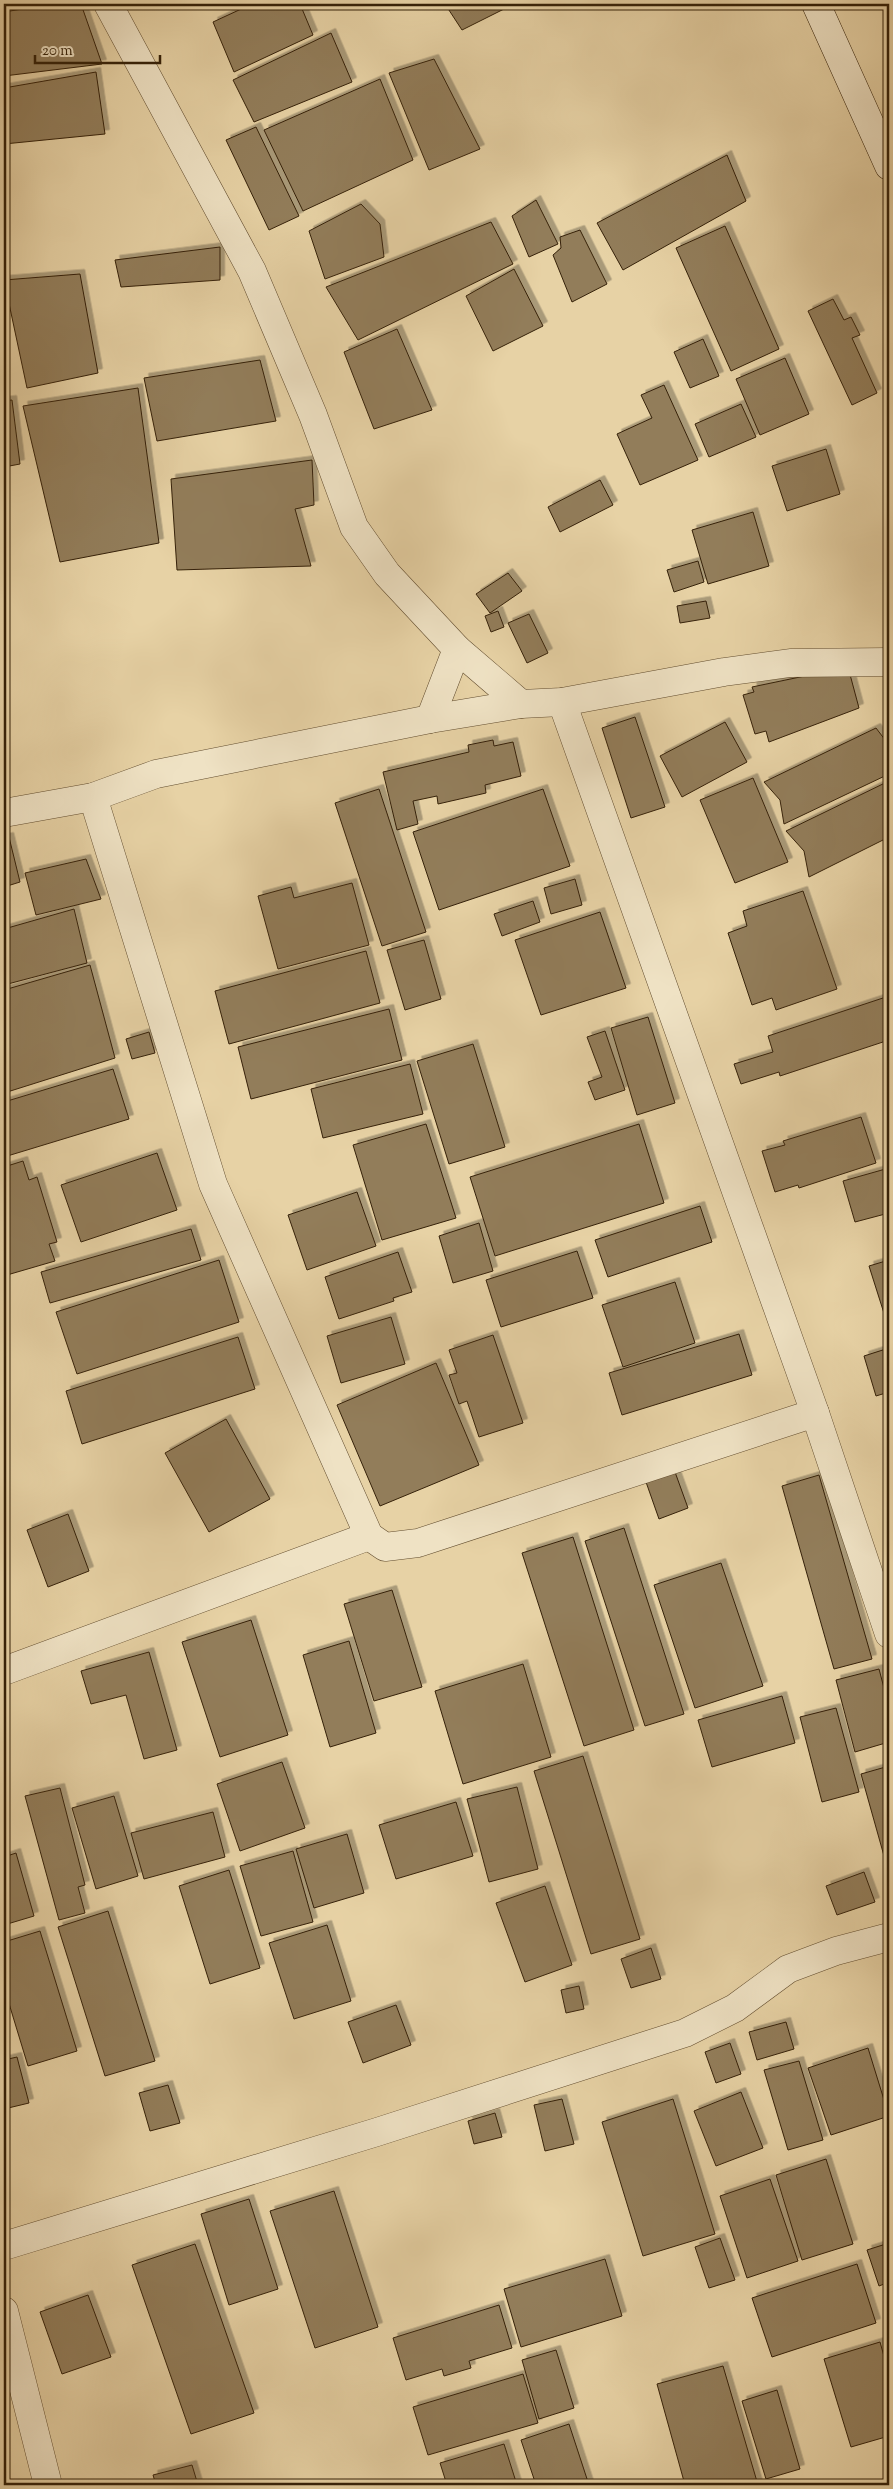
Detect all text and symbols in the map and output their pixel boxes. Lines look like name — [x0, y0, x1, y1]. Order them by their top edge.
scale bar — [35, 32, 160, 64]
text: 20 m — [42, 41, 73, 62]

